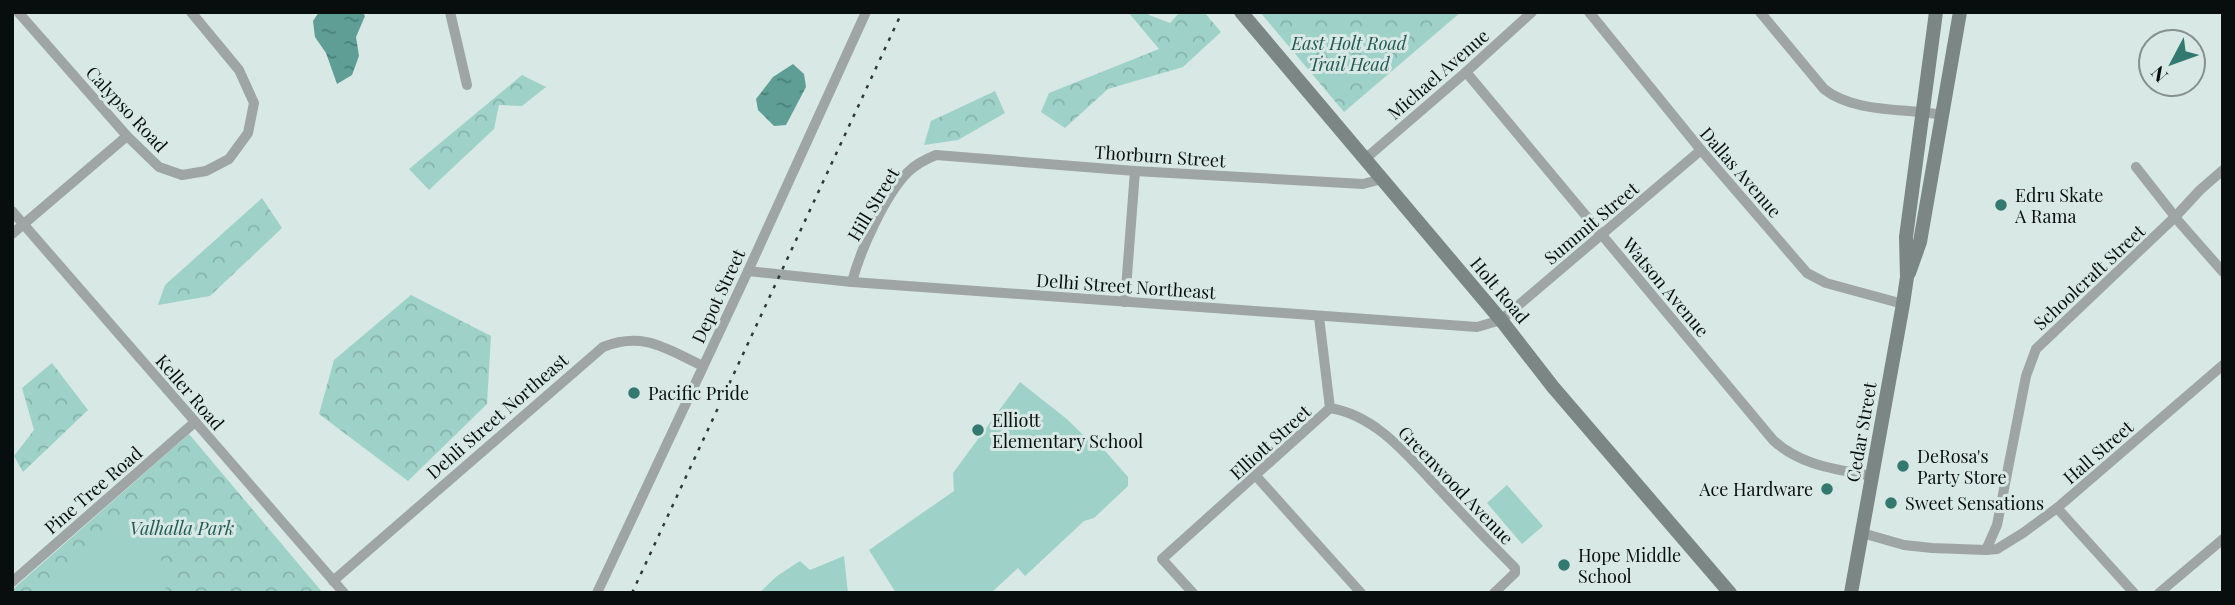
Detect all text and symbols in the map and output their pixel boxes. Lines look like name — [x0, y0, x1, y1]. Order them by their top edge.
street label: Michael Avenue — [1382, 23, 1494, 125]
north arrow — [2137, 28, 2207, 98]
park label: East Holt Road Trail Head — [1290, 31, 1408, 76]
street label: Calypso Road — [81, 61, 173, 158]
text: N — [2144, 61, 2173, 89]
street label: Dallas Avenue — [1695, 122, 1787, 222]
street label: Thorburn Street — [1094, 139, 1227, 173]
street label: Hill Street — [842, 162, 905, 245]
street label: Summit Street — [1539, 176, 1644, 270]
place label: Edru Skate A Rama — [2014, 183, 2103, 228]
marker: Edru Skate A Rama — [1993, 197, 2009, 213]
street label: Schoolcraft Street — [2028, 219, 2150, 335]
street label: Watson Avenue — [1617, 232, 1715, 342]
street label: Depot Street — [686, 244, 751, 347]
street label: Holt Road — [1465, 252, 1535, 329]
street label: Delhi Street Northeast — [1035, 268, 1217, 304]
street label: Dehli Street Northeast — [421, 348, 573, 484]
street label: Keller Road — [150, 349, 230, 435]
street label: Cedar Street — [1840, 379, 1882, 484]
place label: Pacific Pride — [648, 381, 749, 405]
marker: Pacific Pride — [626, 385, 642, 401]
street label: Elliott Street — [1224, 399, 1316, 485]
place label: Elliott Elementary School — [992, 408, 1143, 453]
street label: Hall Street — [2058, 414, 2139, 489]
street label: Greenwood Avenue — [1393, 420, 1519, 550]
marker: Elliott Elementary School — [970, 422, 986, 438]
street label: Pine Tree Road — [39, 441, 147, 539]
place label: DeRosa's Party Store — [1917, 444, 2007, 489]
marker: DeRosa's Party Store — [1895, 458, 1911, 474]
place label: Ace Hardware — [1698, 477, 1813, 501]
marker: Ace Hardware — [1819, 481, 1835, 497]
place label: Sweet Sensations — [1905, 491, 2044, 515]
marker: Sweet Sensations — [1883, 495, 1899, 511]
park label: Valhalla Park — [130, 516, 234, 540]
place label: Hope Middle School — [1578, 543, 1681, 588]
marker: Hope Middle School — [1556, 557, 1572, 573]

